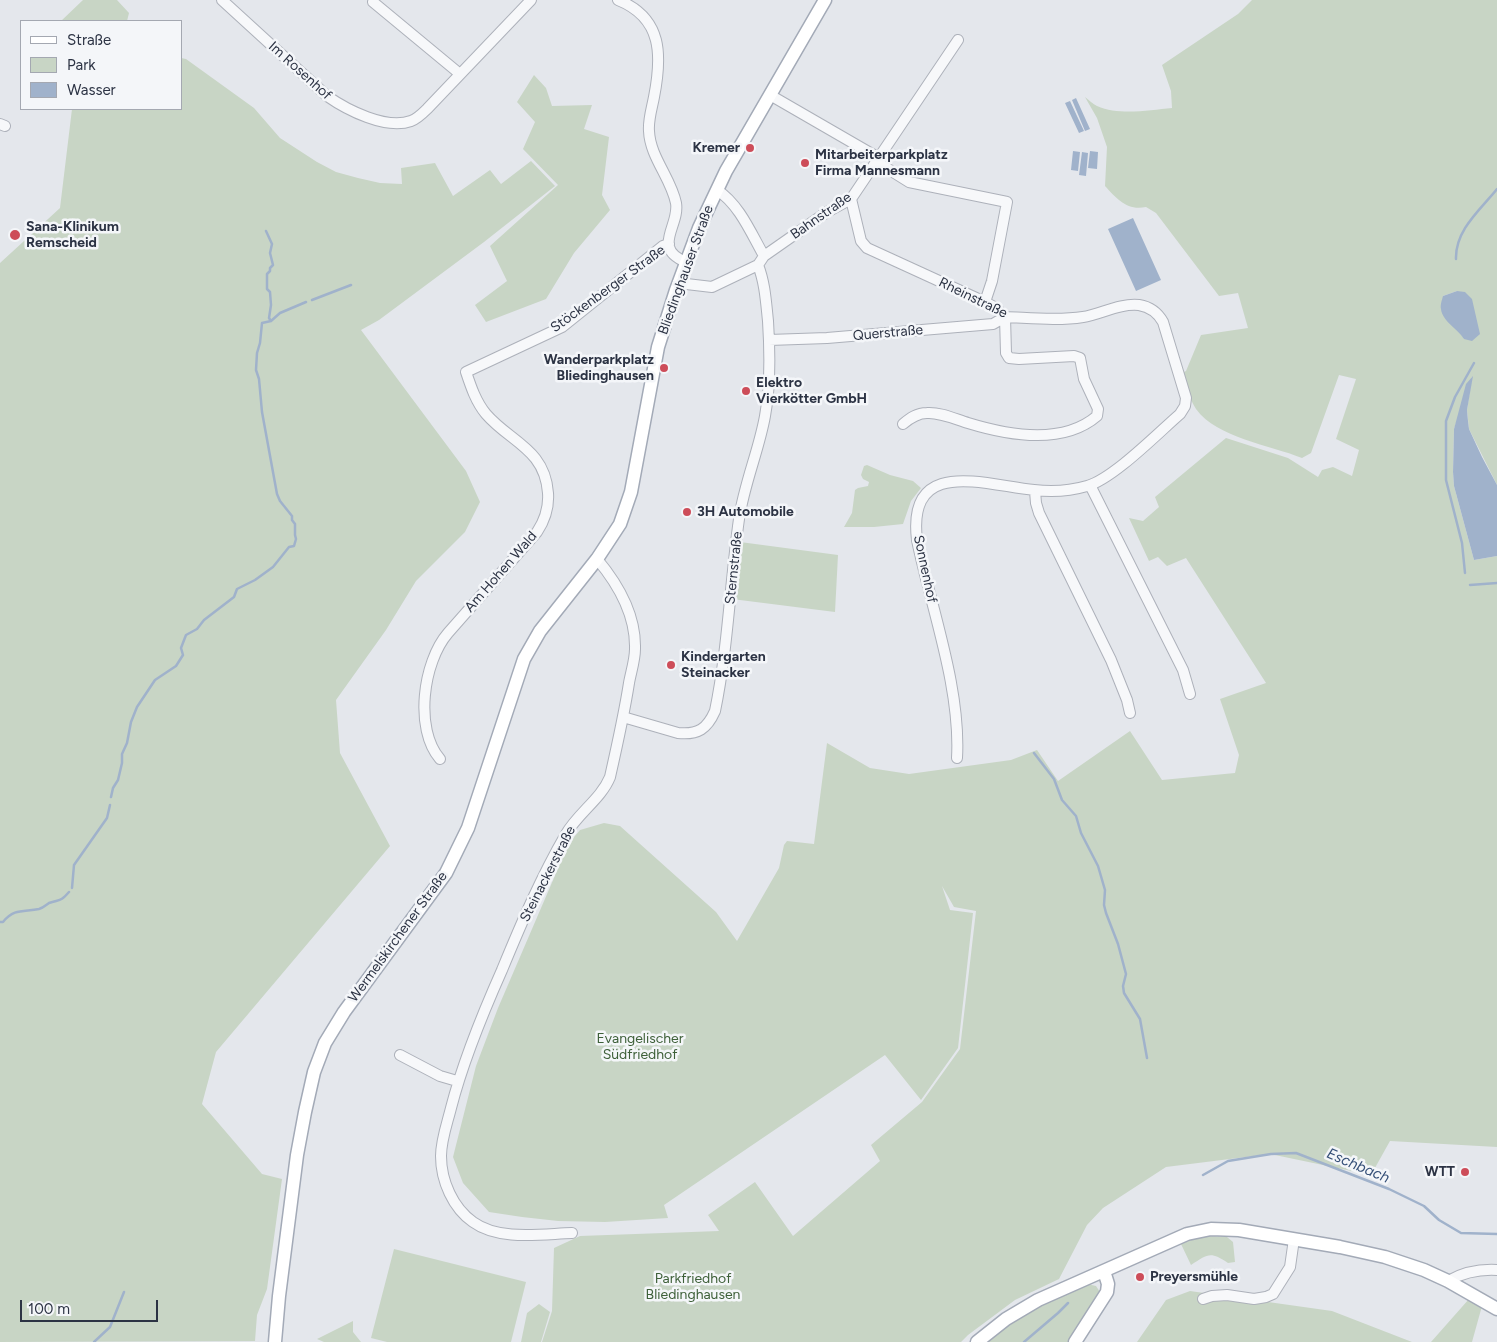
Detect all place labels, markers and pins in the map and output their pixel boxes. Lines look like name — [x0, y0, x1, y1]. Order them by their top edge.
place label: Kremer — [692, 140, 740, 156]
marker: Kremer — [744, 142, 756, 154]
place label: Mitarbeiterparkplatz Firma Mannesmann — [815, 147, 948, 180]
marker: Mitarbeiterparkplatz Firma Mannesmann — [799, 157, 811, 169]
place label: Sana-Klinikum Remscheid — [26, 219, 119, 252]
marker: Sana-Klinikum Remscheid — [8, 228, 22, 242]
place label: Wanderparkplatz Bliedinghausen — [544, 352, 654, 384]
marker: Wanderparkplatz Bliedinghausen — [658, 362, 670, 374]
place label: Elektro Vierkötter GmbH — [756, 375, 867, 408]
marker: Elektro Vierkötter GmbH — [740, 385, 752, 397]
place label: 3H Automobile — [697, 504, 794, 520]
marker: 3H Automobile — [681, 506, 693, 518]
place label: Kindergarten Steinacker — [681, 649, 766, 682]
marker: Kindergarten Steinacker — [665, 659, 677, 671]
place label: WTT — [1425, 1164, 1455, 1180]
marker: WTT — [1459, 1166, 1471, 1178]
place label: Preyersmühle — [1150, 1269, 1238, 1285]
marker: Preyersmühle — [1134, 1271, 1146, 1283]

